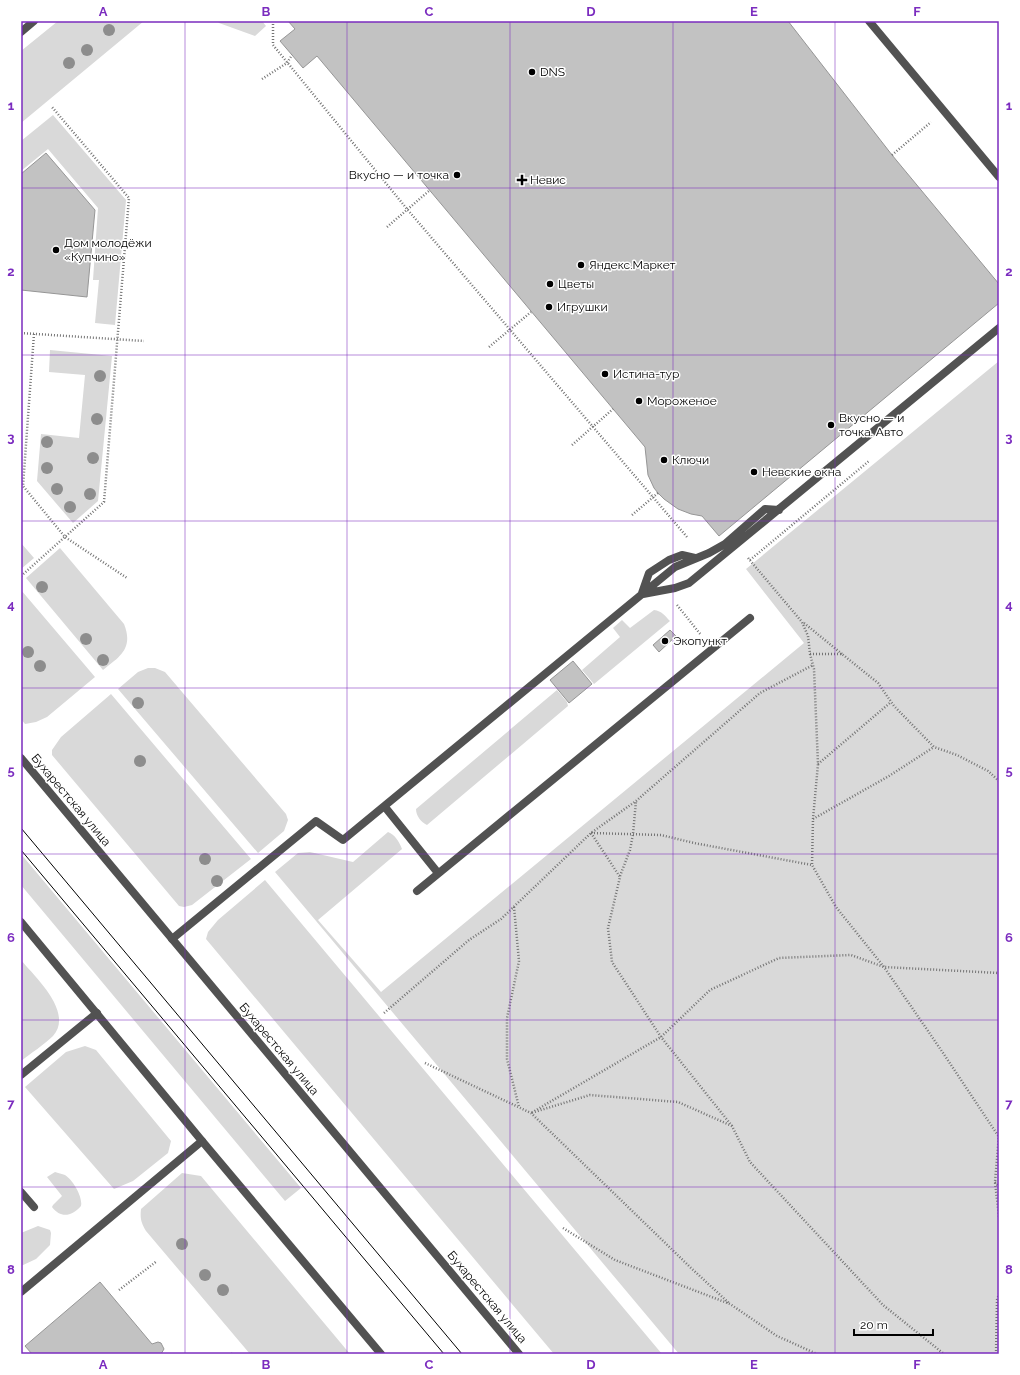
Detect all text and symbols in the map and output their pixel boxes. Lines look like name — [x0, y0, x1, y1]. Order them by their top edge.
text: A — [99, 4, 108, 19]
text: B — [262, 4, 271, 19]
text: C — [425, 4, 434, 19]
text: D — [586, 4, 596, 19]
text: E — [750, 4, 758, 19]
text: F — [913, 4, 921, 19]
place label: DNS — [540, 65, 565, 79]
marker: DNS — [527, 67, 537, 77]
text: 1 — [8, 98, 15, 113]
text: 1 — [1006, 98, 1013, 113]
place label: Вкусно — и точка — [349, 168, 449, 182]
marker: Вкусно — и точка — [452, 170, 462, 180]
place label: Невис — [530, 173, 566, 187]
marker: Невис — [517, 175, 527, 185]
place label: Дом молодёжи «Купчино» — [64, 236, 152, 264]
marker: Дом молодёжи «Купчино» — [51, 245, 61, 255]
place label: Яндекс.Маркет — [589, 258, 676, 272]
marker: Яндекс.Маркет — [576, 260, 586, 270]
text: 2 — [7, 264, 15, 279]
text: 2 — [1005, 264, 1013, 279]
place label: Цветы — [558, 277, 594, 291]
marker: Цветы — [545, 279, 555, 289]
place label: Игрушки — [557, 300, 608, 314]
marker: Игрушки — [544, 302, 554, 312]
place label: Истина-тур — [613, 367, 679, 381]
marker: Истина-тур — [600, 369, 610, 379]
place label: Мороженое — [647, 394, 717, 408]
marker: Мороженое — [634, 396, 644, 406]
place label: Вкусно — и точка. Авто — [839, 411, 904, 439]
marker: Вкусно — и точка. Авто — [826, 420, 836, 430]
text: 3 — [7, 430, 15, 445]
text: 3 — [1005, 430, 1013, 445]
place label: Ключи — [672, 453, 709, 467]
marker: Ключи — [659, 455, 669, 465]
place label: Невские окна — [762, 465, 841, 479]
marker: Невские окна — [749, 467, 759, 477]
text: 4 — [7, 597, 15, 612]
text: 4 — [1005, 597, 1013, 612]
place label: Экопункт — [673, 634, 727, 648]
marker: Экопункт — [660, 636, 670, 646]
street label: Бухарестская улица — [28, 751, 114, 849]
text: 5 — [7, 763, 15, 778]
text: 5 — [1005, 763, 1013, 778]
text: 6 — [7, 930, 15, 945]
text: 6 — [1005, 930, 1013, 945]
street label: Бухарестская улица — [236, 1000, 322, 1098]
text: 7 — [7, 1096, 15, 1111]
text: 7 — [1005, 1096, 1013, 1111]
street label: Бухарестская улица — [444, 1248, 530, 1346]
text: 8 — [7, 1262, 15, 1277]
text: 8 — [1005, 1262, 1013, 1277]
scale bar — [854, 1311, 933, 1337]
text: 20 m — [860, 1318, 888, 1332]
text: A — [99, 1357, 108, 1372]
text: B — [262, 1357, 271, 1372]
text: C — [425, 1357, 434, 1372]
text: D — [586, 1357, 596, 1372]
text: E — [750, 1357, 758, 1372]
text: F — [913, 1357, 921, 1372]

